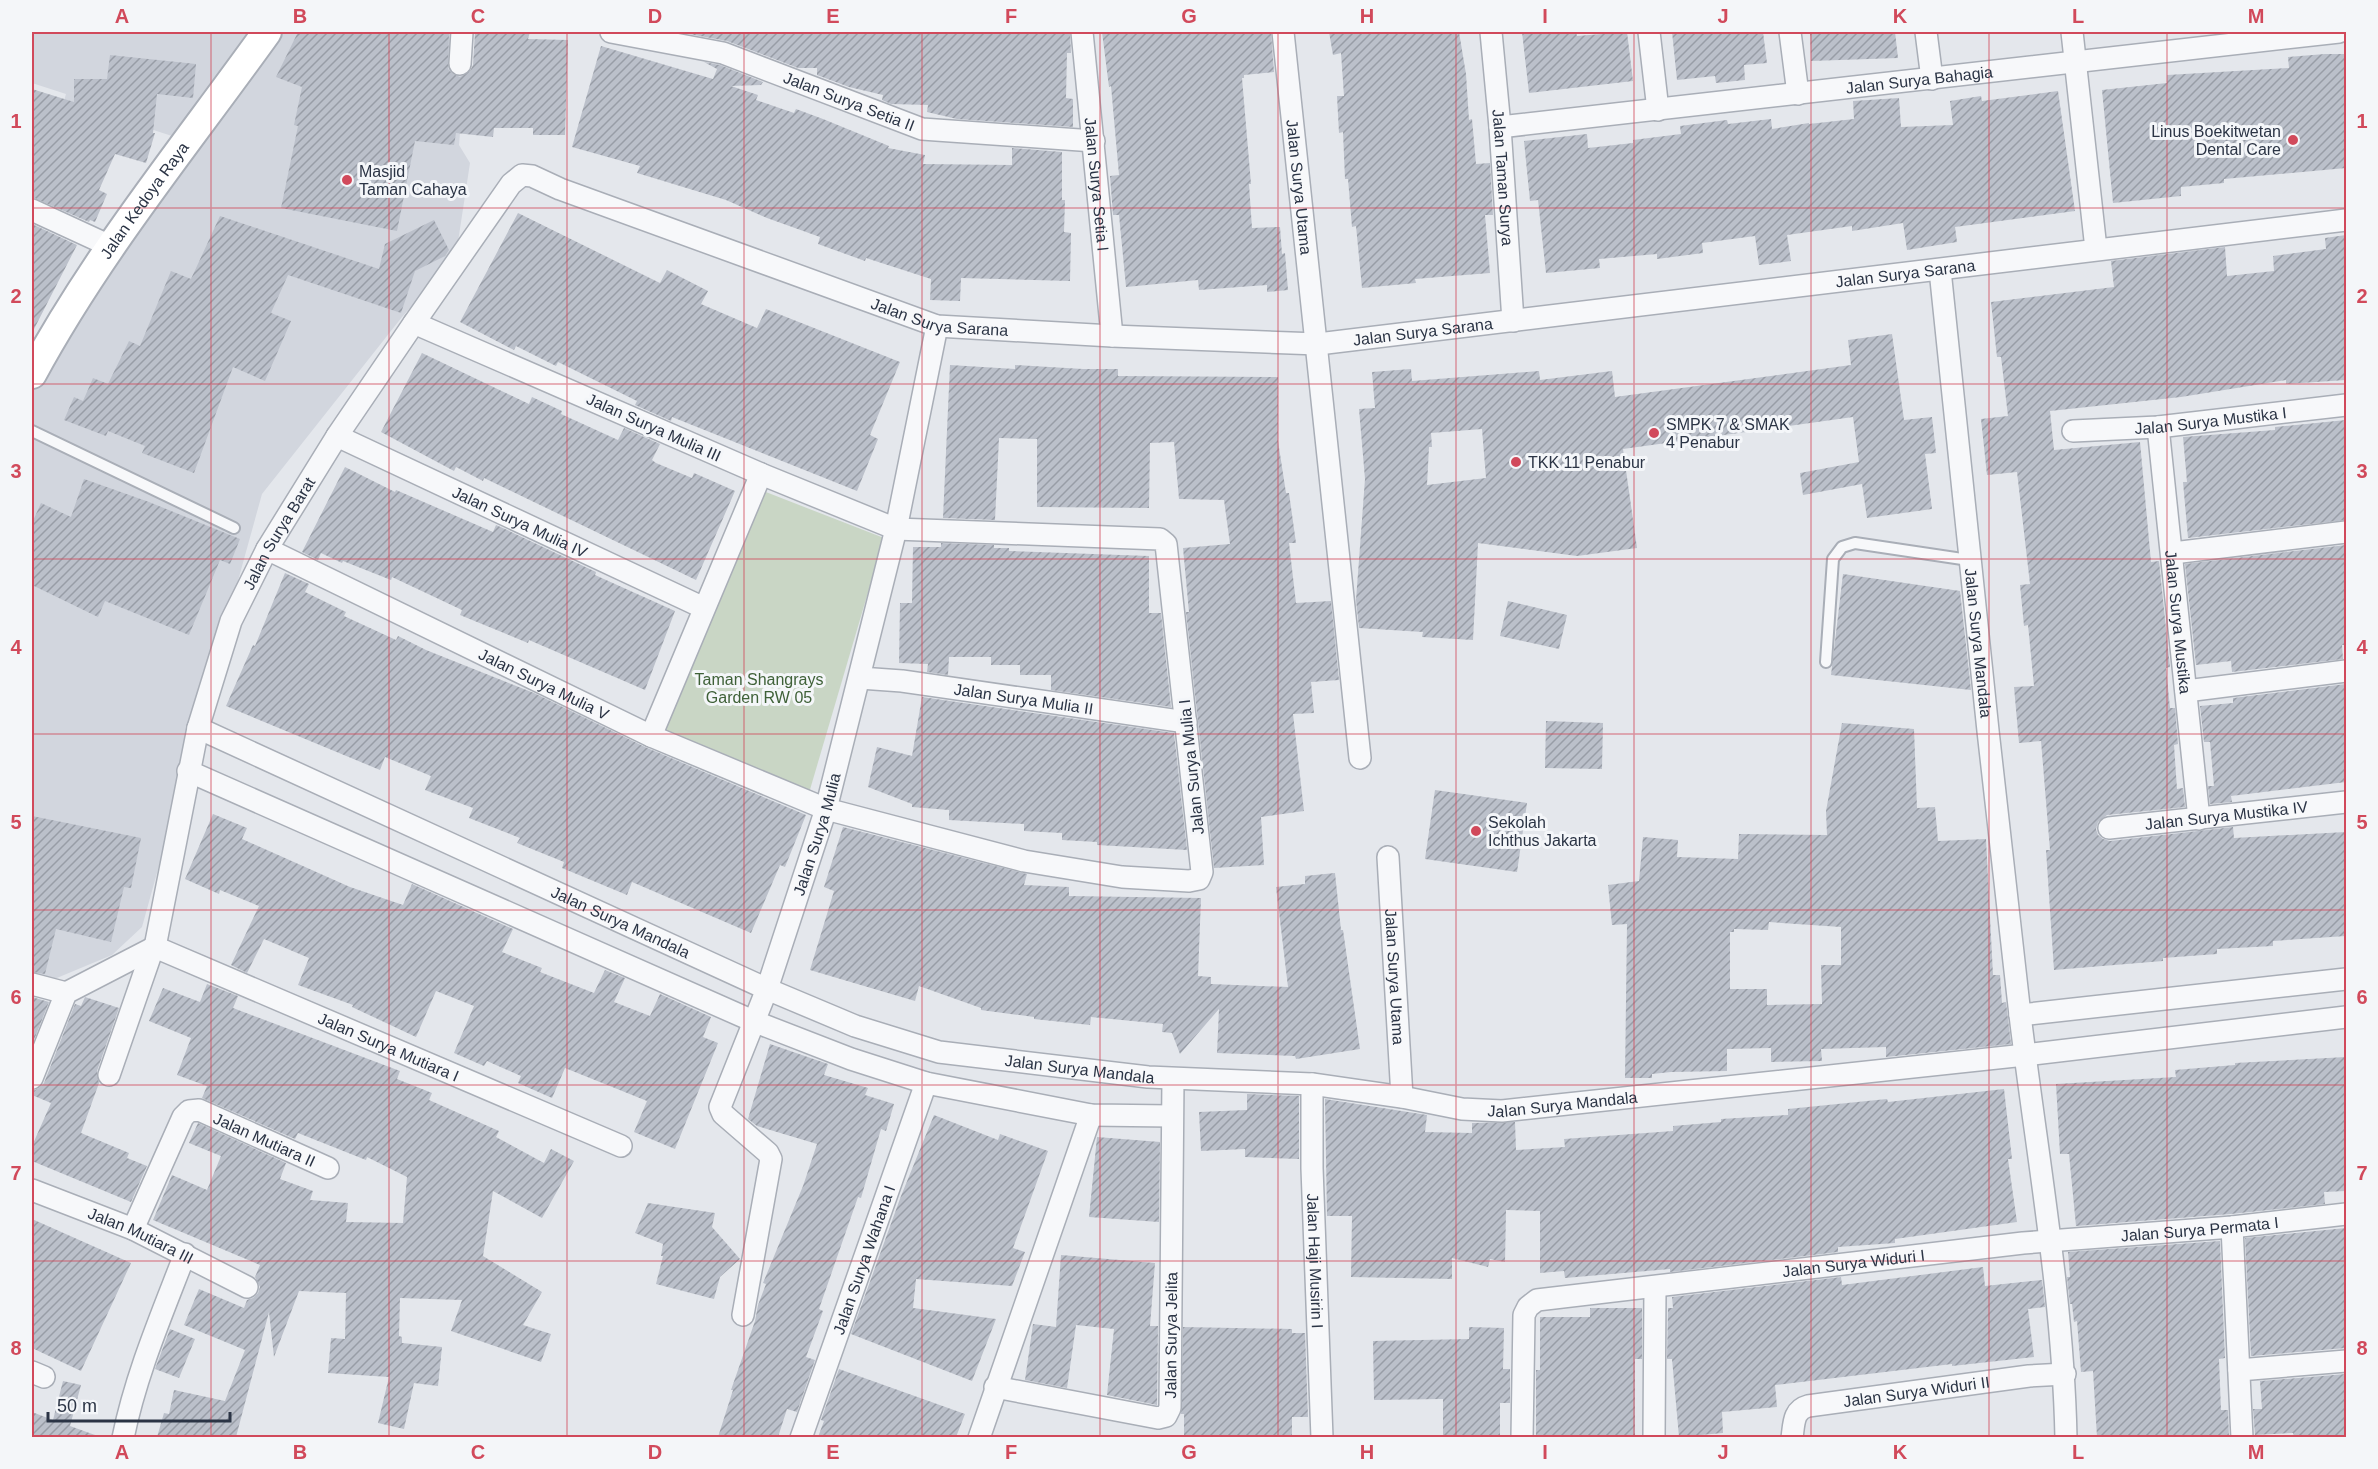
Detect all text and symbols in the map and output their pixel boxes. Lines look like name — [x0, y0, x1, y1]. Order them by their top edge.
text: A — [115, 5, 129, 27]
text: B — [293, 5, 307, 27]
text: C — [471, 5, 485, 27]
text: D — [648, 5, 662, 27]
text: E — [826, 5, 840, 27]
text: F — [1005, 5, 1017, 27]
text: G — [1181, 5, 1197, 27]
text: H — [1360, 5, 1374, 27]
text: I — [1542, 5, 1548, 27]
text: J — [1717, 5, 1729, 27]
text: K — [1893, 5, 1908, 27]
text: L — [2072, 5, 2084, 27]
text: M — [2248, 5, 2264, 27]
street label: Jalan Surya Bahagia — [1845, 63, 1994, 97]
street label: Jalan Surya Setia II — [781, 69, 917, 134]
street label: Jalan Taman Surya — [1489, 109, 1516, 246]
text: 1 — [10, 110, 22, 132]
text: 1 — [2356, 110, 2368, 132]
street label: Jalan Surya Setia I — [1081, 117, 1112, 252]
street label: Jalan Surya Utama — [1283, 119, 1315, 256]
place label: Linus Boekitwetan Dental Care — [2151, 123, 2281, 158]
marker: Linus Boekitwetan Dental Care — [2286, 133, 2300, 147]
street label: Jalan Kedoya Raya — [97, 139, 192, 262]
place label: Masjid Taman Cahaya — [359, 163, 467, 198]
marker: Masjid Taman Cahaya — [340, 173, 354, 187]
street label: Jalan Surya Sarana — [1834, 257, 1976, 291]
text: 2 — [10, 285, 22, 307]
text: 2 — [2356, 285, 2368, 307]
street label: Jalan Surya Sarana — [869, 295, 1009, 339]
street label: Jalan Surya Sarana — [1352, 315, 1494, 349]
street label: Jalan Surya Mulia III — [584, 390, 723, 465]
street label: Jalan Surya Mustika I — [2134, 404, 2288, 437]
place label: SMPK 7 & SMAK 4 Penabur — [1666, 416, 1790, 451]
marker: SMPK 7 & SMAK 4 Penabur — [1647, 426, 1661, 440]
place label: TKK 11 Penabur — [1528, 454, 1646, 471]
marker: TKK 11 Penabur — [1509, 455, 1523, 469]
text: 3 — [10, 460, 22, 482]
text: 3 — [2356, 460, 2368, 482]
street label: Jalan Surya Barat — [240, 474, 319, 593]
street label: Jalan Surya Mulia IV — [450, 483, 590, 561]
street label: Jalan Surya Mustika — [2162, 549, 2194, 695]
street label: Jalan Surya Mandala — [1962, 567, 1995, 719]
text: 4 — [10, 636, 22, 658]
text: 4 — [2356, 636, 2368, 658]
street label: Jalan Surya Mulia V — [476, 645, 612, 723]
park label: Taman Shangrays Garden RW 05 — [695, 671, 823, 706]
street label: Jalan Surya Mulia II — [953, 681, 1094, 718]
street label: Jalan Surya Mulia I — [1176, 698, 1207, 835]
street label: Jalan Surya Mulia — [790, 771, 844, 898]
street label: Jalan Surya Mustika IV — [2144, 798, 2309, 833]
text: 5 — [10, 811, 22, 833]
text: 5 — [2356, 811, 2368, 833]
place label: Sekolah Ichthus Jakarta — [1488, 814, 1597, 849]
marker: Sekolah Ichthus Jakarta — [1469, 824, 1483, 838]
street label: Jalan Surya Mandala — [549, 883, 692, 961]
street label: Jalan Surya Utama — [1382, 908, 1407, 1045]
text: 6 — [10, 986, 22, 1008]
text: 6 — [2356, 986, 2368, 1008]
street label: Jalan Surya Mutiara I — [315, 1010, 461, 1085]
street label: Jalan Surya Mandala — [1004, 1052, 1155, 1086]
street label: Jalan Surya Mandala — [1487, 1089, 1638, 1120]
street label: Jalan Mutiara II — [211, 1110, 318, 1170]
text: 7 — [10, 1162, 22, 1184]
text: 7 — [2356, 1162, 2368, 1184]
street label: Jalan Surya Wahana I — [830, 1183, 898, 1337]
street label: Jalan Haji Musirin I — [1304, 1193, 1326, 1329]
street label: Jalan Mutiara III — [86, 1205, 196, 1267]
street label: Jalan Surya Permata I — [2120, 1214, 2280, 1244]
street label: Jalan Surya Widuri I — [1781, 1247, 1926, 1280]
street label: Jalan Surya Jelita — [1162, 1272, 1180, 1398]
text: 8 — [10, 1337, 22, 1359]
text: 8 — [2356, 1337, 2368, 1359]
street label: Jalan Surya Widuri II — [1842, 1373, 1991, 1410]
scale bar — [48, 1385, 230, 1423]
text: 50 m — [57, 1396, 97, 1416]
text: A — [115, 1441, 129, 1463]
text: B — [293, 1441, 307, 1463]
text: C — [471, 1441, 485, 1463]
text: D — [648, 1441, 662, 1463]
text: E — [826, 1441, 840, 1463]
text: F — [1005, 1441, 1017, 1463]
text: G — [1181, 1441, 1197, 1463]
text: H — [1360, 1441, 1374, 1463]
text: I — [1542, 1441, 1548, 1463]
text: J — [1717, 1441, 1729, 1463]
text: K — [1893, 1441, 1908, 1463]
text: L — [2072, 1441, 2084, 1463]
text: M — [2248, 1441, 2264, 1463]

